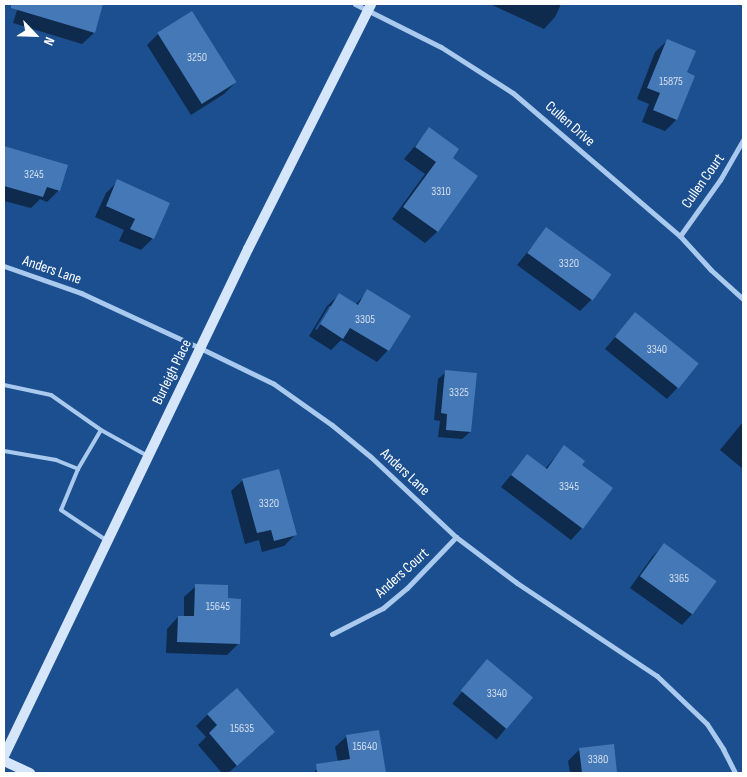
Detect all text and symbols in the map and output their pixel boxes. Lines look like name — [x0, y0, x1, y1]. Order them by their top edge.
north arrow — [10, 10, 60, 60]
text: N — [40, 34, 58, 48]
house number: 3250 — [187, 51, 207, 65]
house number: 15875 — [659, 75, 683, 89]
street label: Cullen Drive — [541, 97, 599, 151]
street label: Cullen Court — [678, 150, 728, 212]
house number: 3245 — [24, 168, 44, 182]
house number: 3310 — [431, 185, 451, 199]
street label: Anders Lane — [20, 252, 84, 288]
house number: 3320 — [559, 257, 579, 271]
house number: 3305 — [355, 313, 375, 327]
street label: Burleigh Place — [148, 336, 196, 408]
house number: 3340 — [647, 343, 667, 357]
house number: 3325 — [449, 386, 469, 400]
street label: Anders Lane — [377, 445, 433, 499]
house number: 3345 — [559, 480, 579, 494]
house number: 3320 — [259, 497, 279, 511]
street label: Anders Court — [371, 544, 433, 602]
house number: 3365 — [669, 572, 689, 586]
house number: 15645 — [206, 600, 230, 614]
house number: 3340 — [487, 687, 507, 701]
house number: 15635 — [230, 722, 254, 736]
house number: 15640 — [353, 740, 377, 754]
house number: 3380 — [588, 753, 608, 767]

